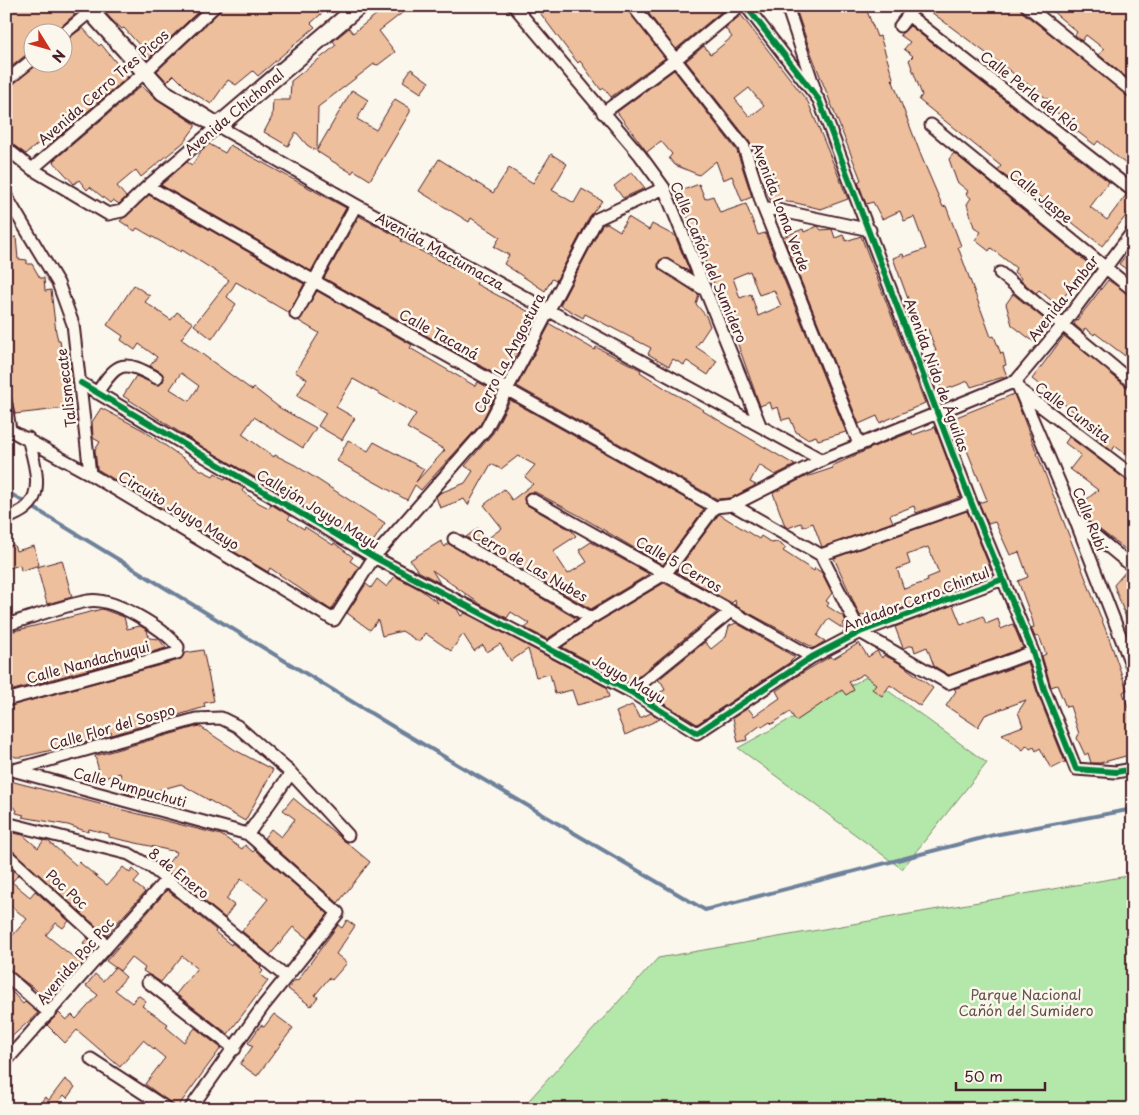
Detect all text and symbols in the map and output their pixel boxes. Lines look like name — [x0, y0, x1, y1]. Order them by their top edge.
north arrow — [22, 22, 72, 72]
street label: Avenida Cerro Tres Picos — [33, 24, 173, 150]
text: N — [47, 45, 71, 67]
street label: Calle Perla del Río — [976, 46, 1084, 137]
street label: Avenida Chichonal — [179, 64, 289, 160]
street label: Avenida Loma Verde — [747, 140, 815, 274]
street label: Calle Jaspe — [1005, 164, 1077, 228]
street label: Calle Cañón del Sumidero — [665, 178, 753, 346]
street label: Avenida Mactumacza — [372, 207, 508, 295]
street label: Avenida Ámbar — [1023, 250, 1104, 346]
street label: Cerro La Angostura — [468, 289, 550, 417]
street label: Avenida Nido de Águilas — [899, 295, 975, 455]
street label: Calle Tacaná — [395, 303, 483, 365]
street label: Talismecate — [51, 347, 81, 429]
street label: Calle Cunsita — [1031, 376, 1115, 448]
street label: Callejón Joyyo Mayu — [253, 464, 383, 554]
street label: Circuito Joyyo Mayo — [114, 465, 244, 555]
street label: Calle Rubí — [1068, 484, 1112, 554]
street label: Cerro de Las Nubes — [468, 523, 592, 607]
street label: Calle 5 Cerros — [632, 531, 726, 597]
street label: Andador Cerro Chintul — [840, 561, 992, 637]
street label: Calle Nandachuqui — [24, 635, 152, 689]
street label: Joyyo Mayu — [589, 650, 669, 708]
street label: Calle Flor del Sospo — [47, 699, 177, 755]
street label: Calle Pumpuchuti — [71, 762, 189, 812]
street label: 8 de Enero — [144, 843, 214, 904]
street label: Poc Poc — [41, 864, 93, 914]
street label: Avenida Poc Poc — [31, 913, 119, 1009]
park label: Parque Nacional Cañón del Sumidero — [958, 984, 1094, 1021]
scale bar — [956, 1060, 1045, 1092]
text: 50 m — [964, 1064, 1003, 1087]

